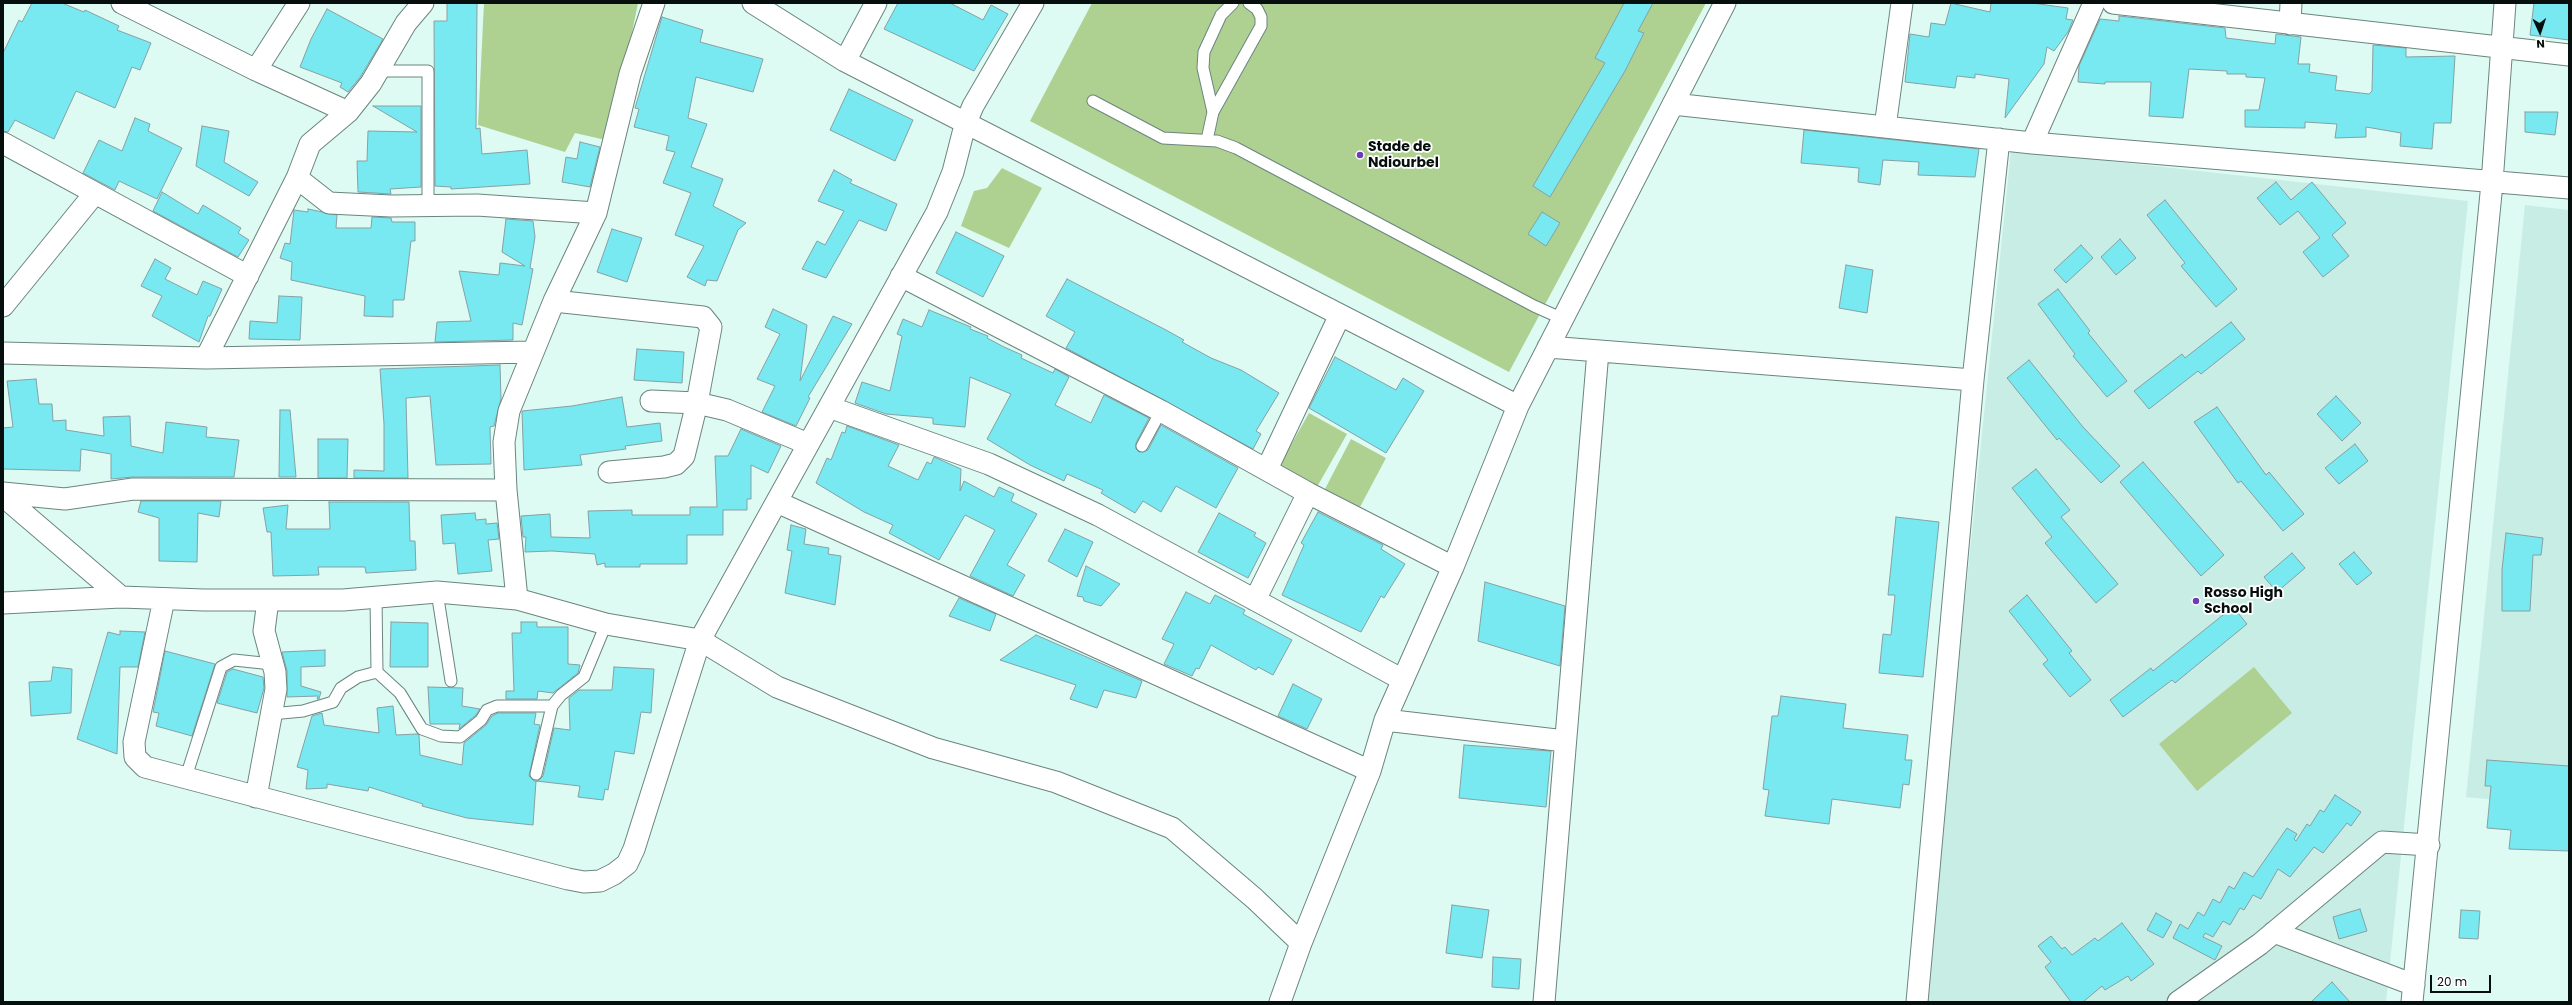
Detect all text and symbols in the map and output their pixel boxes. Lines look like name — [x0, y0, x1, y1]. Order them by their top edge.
north arrow — [2520, 12, 2560, 52]
text: N — [2536, 36, 2545, 52]
place label: Stade de Ndiourbel — [1368, 139, 1439, 172]
marker: Stade de Ndiourbel — [1355, 150, 1365, 160]
place label: Rosso High School — [2204, 585, 2283, 618]
marker: Rosso High School — [2191, 596, 2201, 606]
scale bar — [2432, 967, 2493, 993]
text: 20 m — [2437, 973, 2467, 990]

